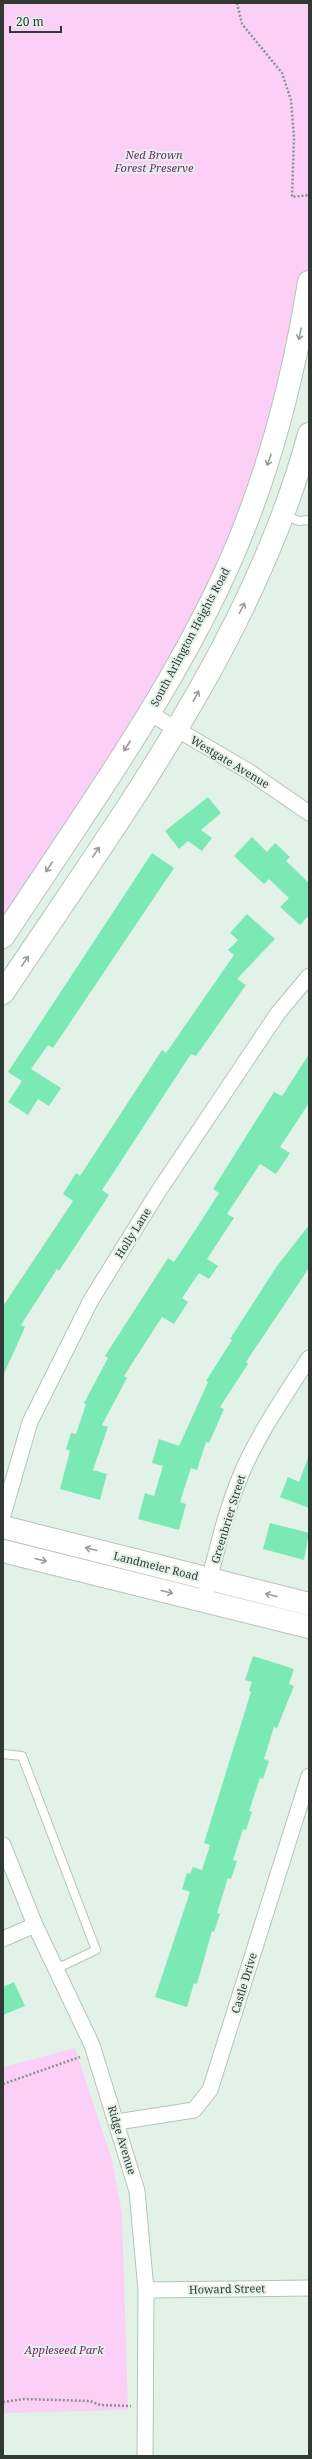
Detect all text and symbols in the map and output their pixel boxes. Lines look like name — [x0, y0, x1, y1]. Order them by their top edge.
scale bar — [10, 8, 61, 34]
text: 20 m — [16, 13, 44, 30]
park label: Ned Brown Forest Preserve — [114, 147, 194, 175]
one-way arrow — [296, 327, 304, 340]
one-way arrow — [264, 454, 272, 466]
street label: South Arlington Heights Road — [146, 564, 233, 709]
one-way arrow — [239, 602, 246, 614]
one-way arrow — [192, 690, 200, 702]
street label: Westgate Avenue — [188, 732, 273, 791]
one-way arrow — [123, 740, 131, 752]
one-way arrow — [92, 847, 101, 858]
one-way arrow — [45, 861, 53, 872]
one-way arrow — [21, 955, 29, 967]
street label: Holly Lane — [111, 1205, 154, 1261]
street label: Greenbrier Street — [207, 1473, 248, 1565]
one-way arrow — [85, 1545, 98, 1552]
street label: Landmeier Road — [112, 1548, 200, 1583]
one-way arrow — [34, 1557, 47, 1564]
one-way arrow — [160, 1589, 173, 1596]
one-way arrow — [265, 1591, 278, 1598]
street label: Castle Drive — [227, 1950, 260, 2015]
street label: Ridge Avenue — [105, 2103, 140, 2176]
street label: Howard Street — [189, 2280, 265, 2297]
park label: Appleseed Park — [24, 2342, 104, 2357]

